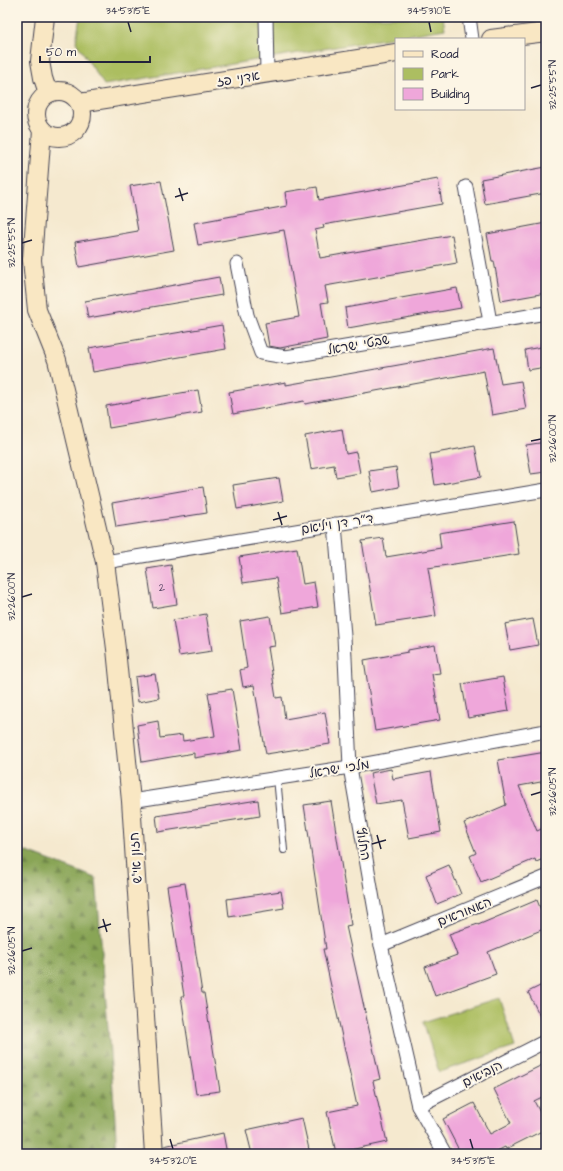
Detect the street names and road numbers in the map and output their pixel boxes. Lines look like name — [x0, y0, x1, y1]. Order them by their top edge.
street label: אדני פז — [215, 67, 261, 91]
street label: שבטי ישראל — [326, 331, 391, 359]
street label: ד״ר דן ויליאם — [300, 509, 375, 539]
street label: מלכי ישראל — [308, 755, 371, 783]
street label: החלוץ — [351, 826, 375, 862]
street label: חזון אי"ש — [125, 832, 147, 884]
street label: האמוראים — [435, 893, 494, 931]
street label: הנביאים — [459, 1056, 506, 1092]

